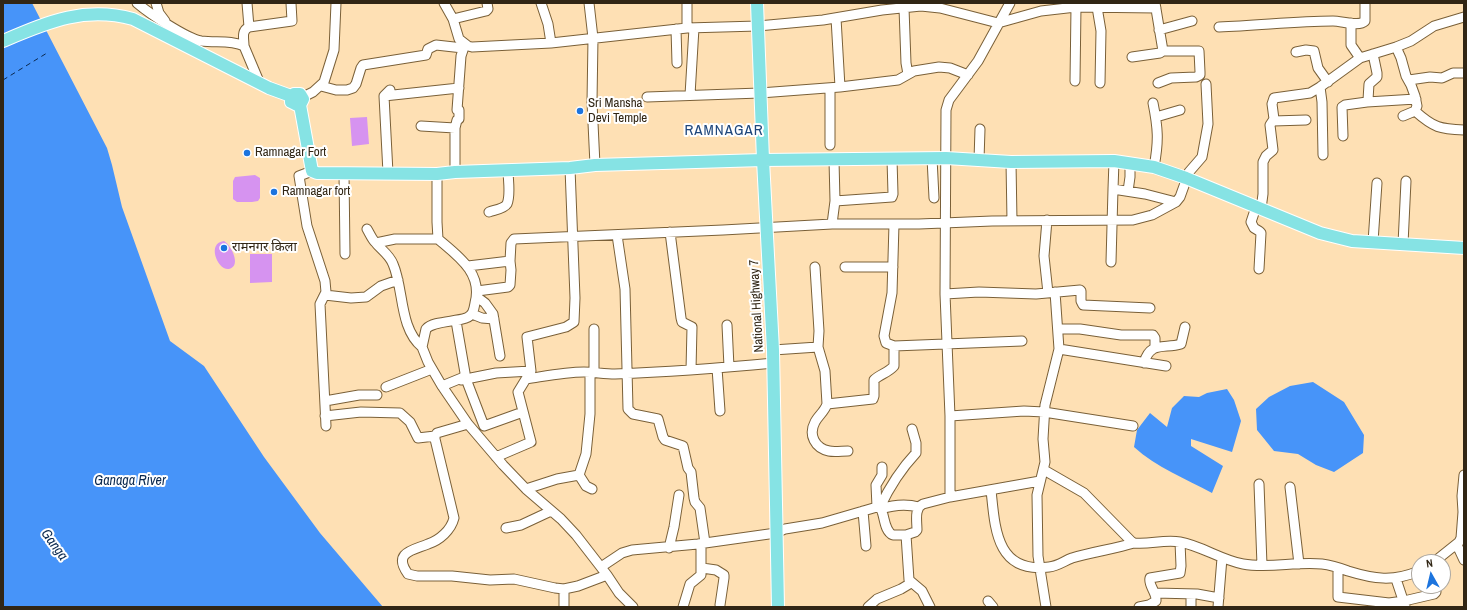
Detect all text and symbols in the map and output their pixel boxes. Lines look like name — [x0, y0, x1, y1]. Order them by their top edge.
place label: Sri Mansha Devi Temple — [588, 96, 647, 127]
marker: Sri Mansha Devi Temple — [575, 106, 585, 116]
district label: RAMNAGAR — [684, 122, 764, 140]
place label: Ramnagar Fort — [255, 145, 326, 161]
marker: Ramnagar Fort — [242, 148, 252, 158]
place label: Ramnagar fort — [282, 184, 350, 200]
marker: Ramnagar fort — [269, 187, 279, 197]
place label: रामनगर किला — [232, 240, 297, 256]
marker: रामनगर किला — [219, 243, 229, 253]
street label: National Highway 7 — [747, 259, 767, 353]
water label: Ganaga River — [94, 473, 166, 489]
water label: Ganga — [37, 526, 71, 564]
north arrow — [1411, 554, 1451, 594]
text: N — [1425, 556, 1434, 570]

